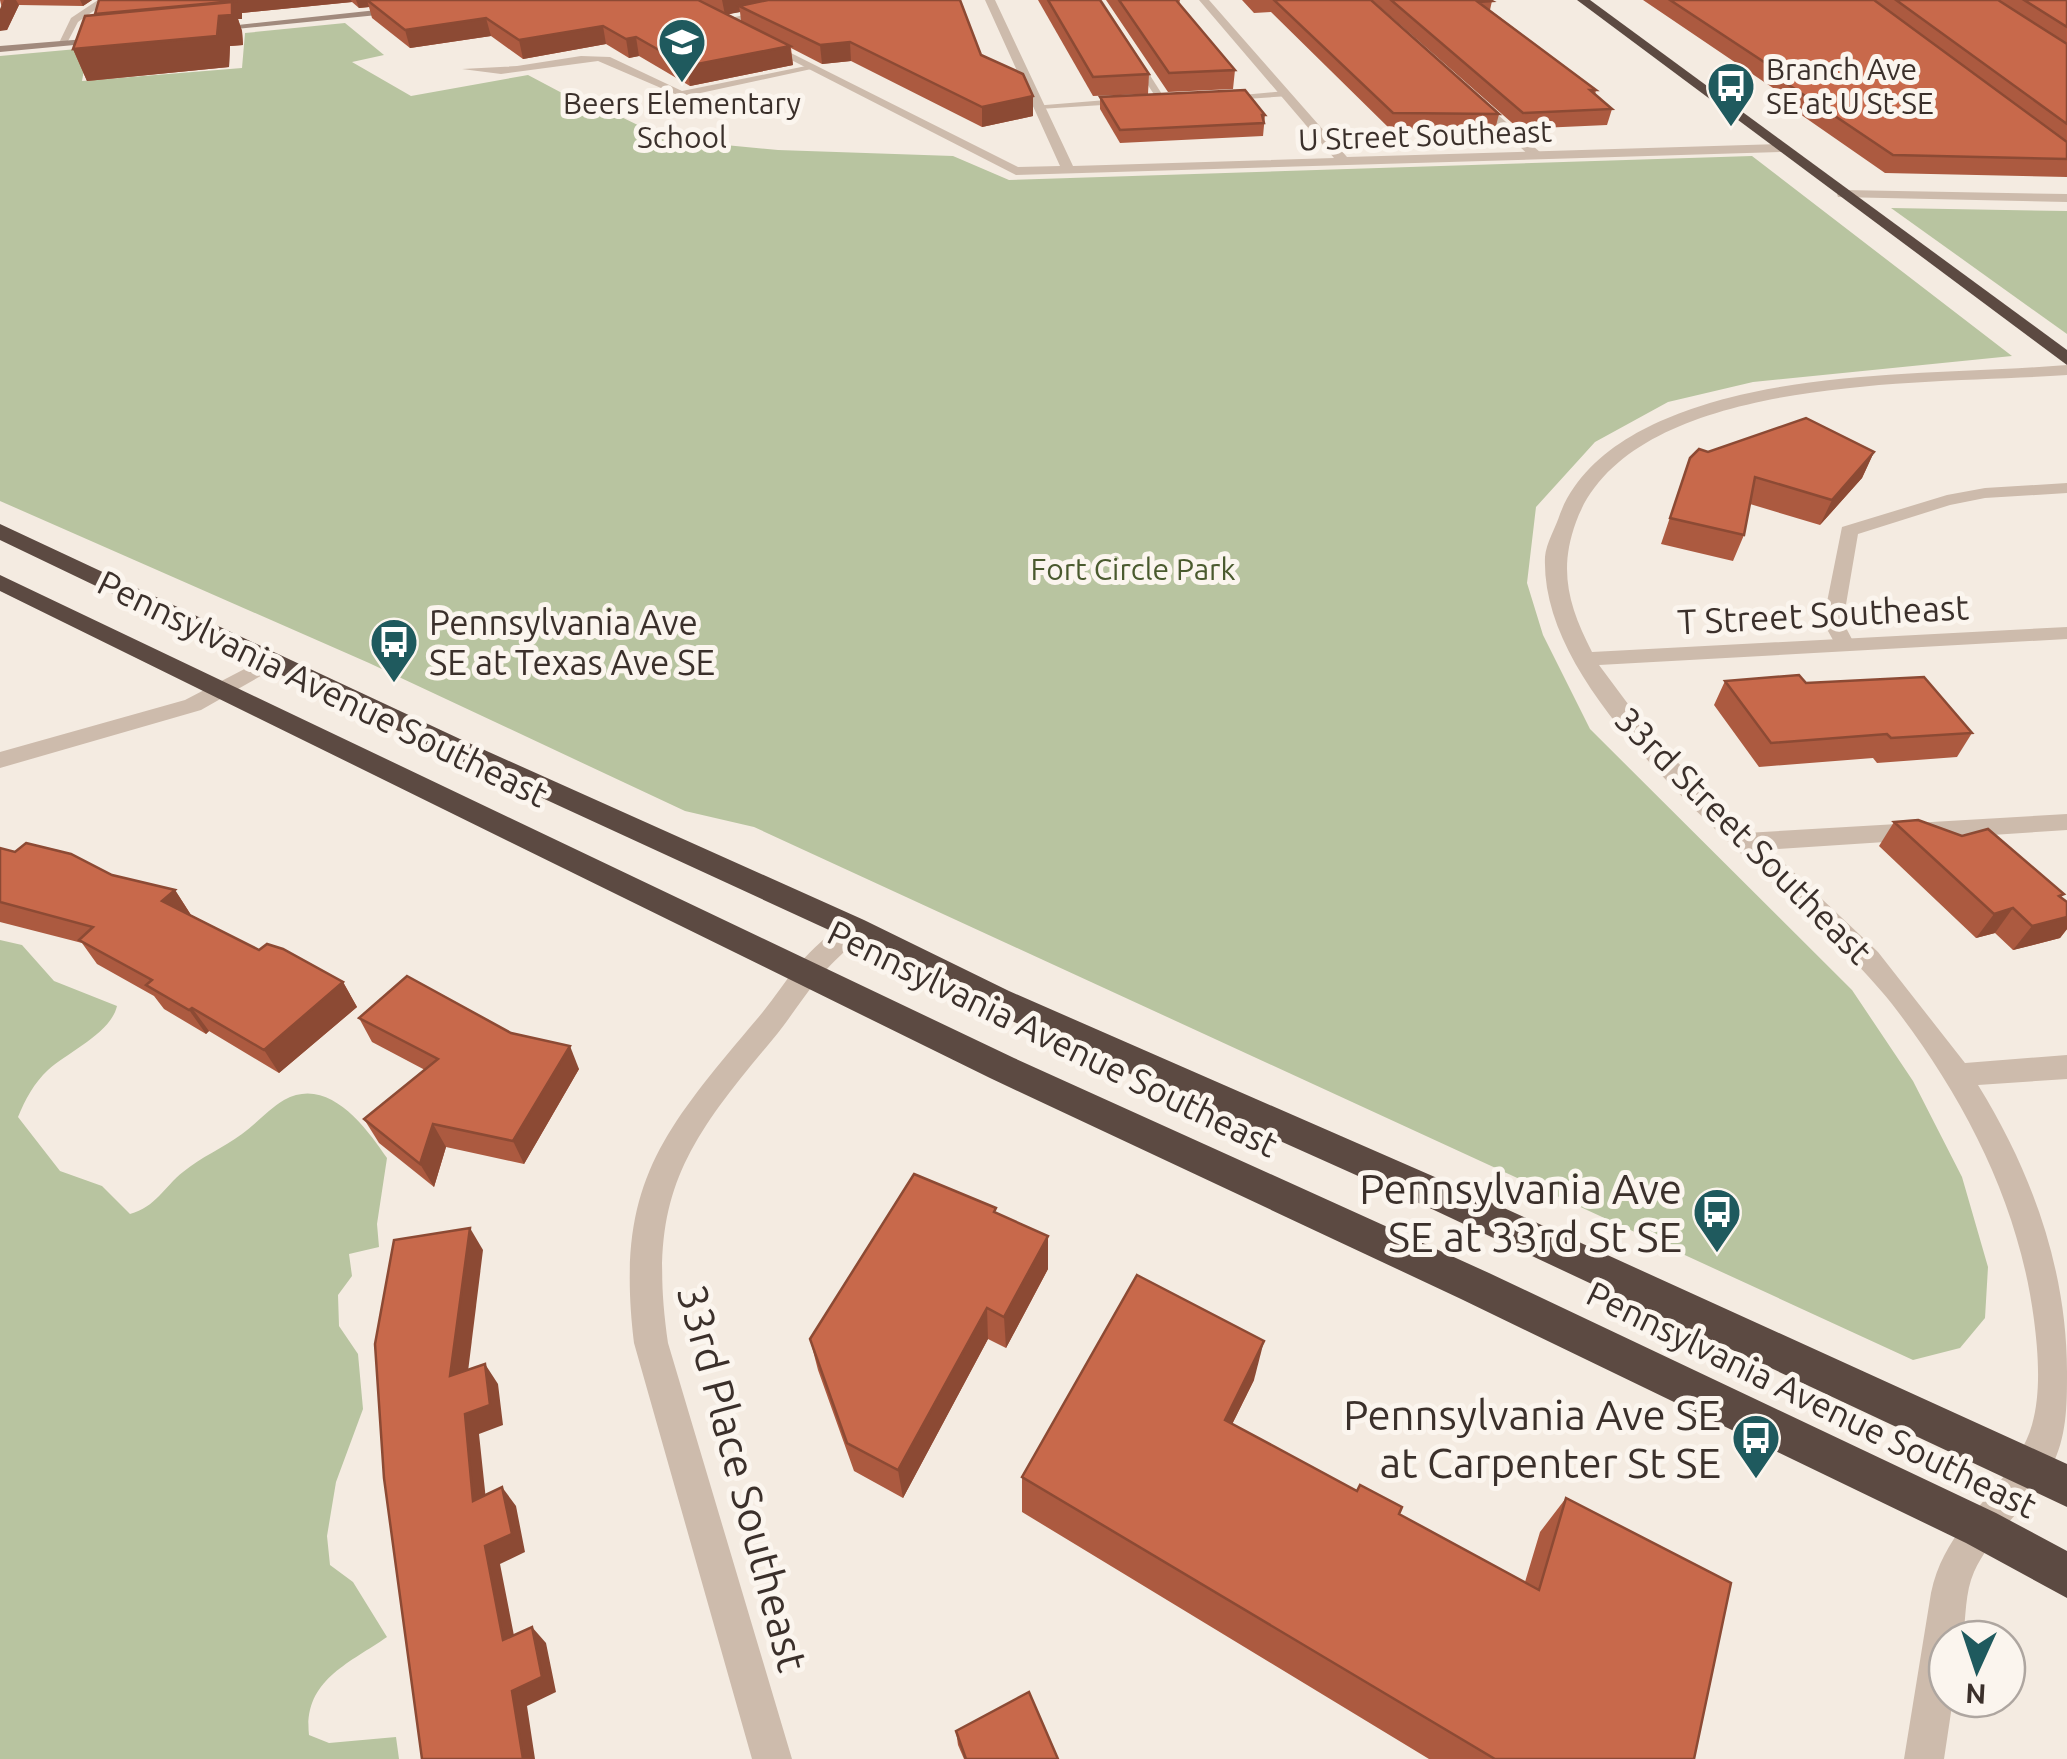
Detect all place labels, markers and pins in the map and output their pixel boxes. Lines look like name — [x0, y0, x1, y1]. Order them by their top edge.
school or university icon: Beers Elementary School — [656, 16, 708, 84]
place label: Branch Ave SE at U St SE — [1766, 52, 1934, 120]
bus stop icon: Branch Ave SE at U St SE — [1705, 60, 1757, 128]
place label: Beers Elementary School — [563, 86, 801, 154]
place label: Pennsylvania Ave SE at Texas Ave SE — [429, 602, 715, 682]
bus stop icon: Pennsylvania Ave SE at Texas Ave SE — [368, 616, 420, 684]
place label: Pennsylvania Ave SE at 33rd St SE — [1359, 1165, 1682, 1260]
bus stop icon: Pennsylvania Ave SE at 33rd St SE — [1691, 1186, 1743, 1254]
place label: Pennsylvania Ave SE at Carpenter St SE — [1343, 1391, 1721, 1486]
bus stop icon: Pennsylvania Ave SE at Carpenter St SE — [1730, 1412, 1782, 1480]

